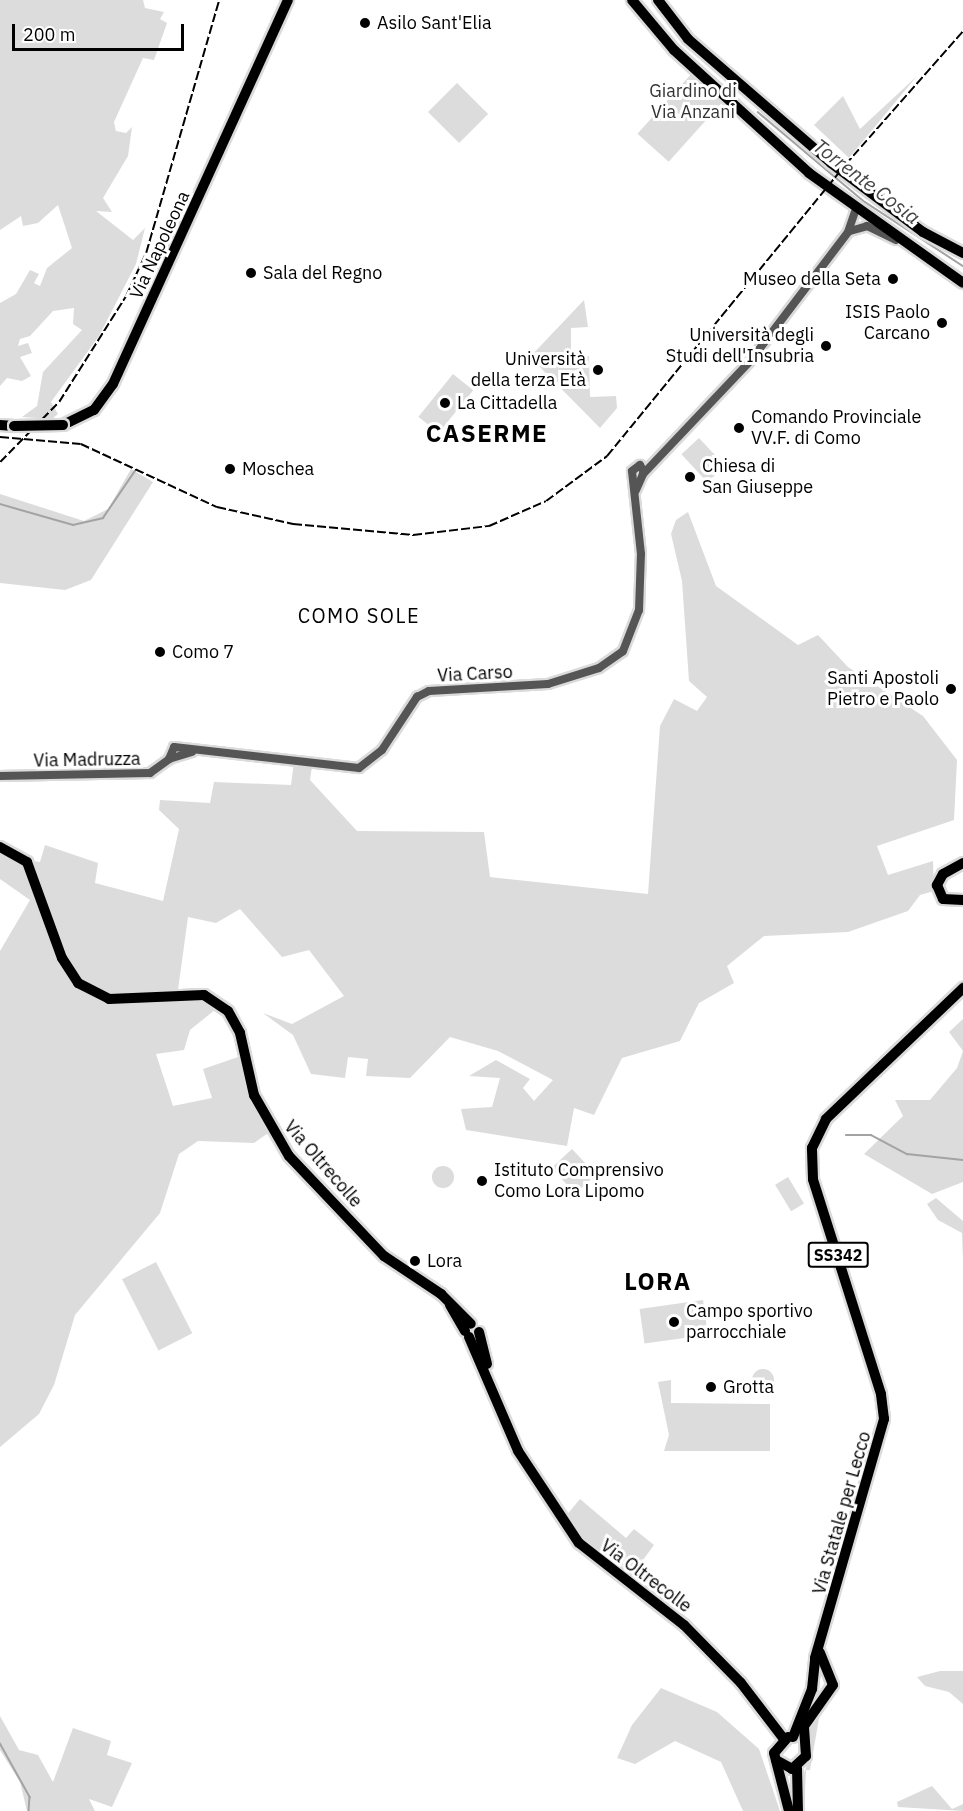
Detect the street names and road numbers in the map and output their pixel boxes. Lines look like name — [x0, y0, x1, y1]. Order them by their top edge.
street label: Via Napoleona — [126, 187, 194, 303]
street label: Via Carso — [437, 661, 513, 687]
street label: Via Madruzza — [33, 748, 141, 772]
street label: Via Oltrecolle — [279, 1116, 367, 1212]
road number: SS342 — [806, 1242, 870, 1268]
street label: Via Statale per Lecco — [808, 1429, 876, 1597]
street label: Via Oltrecolle — [596, 1535, 696, 1617]

